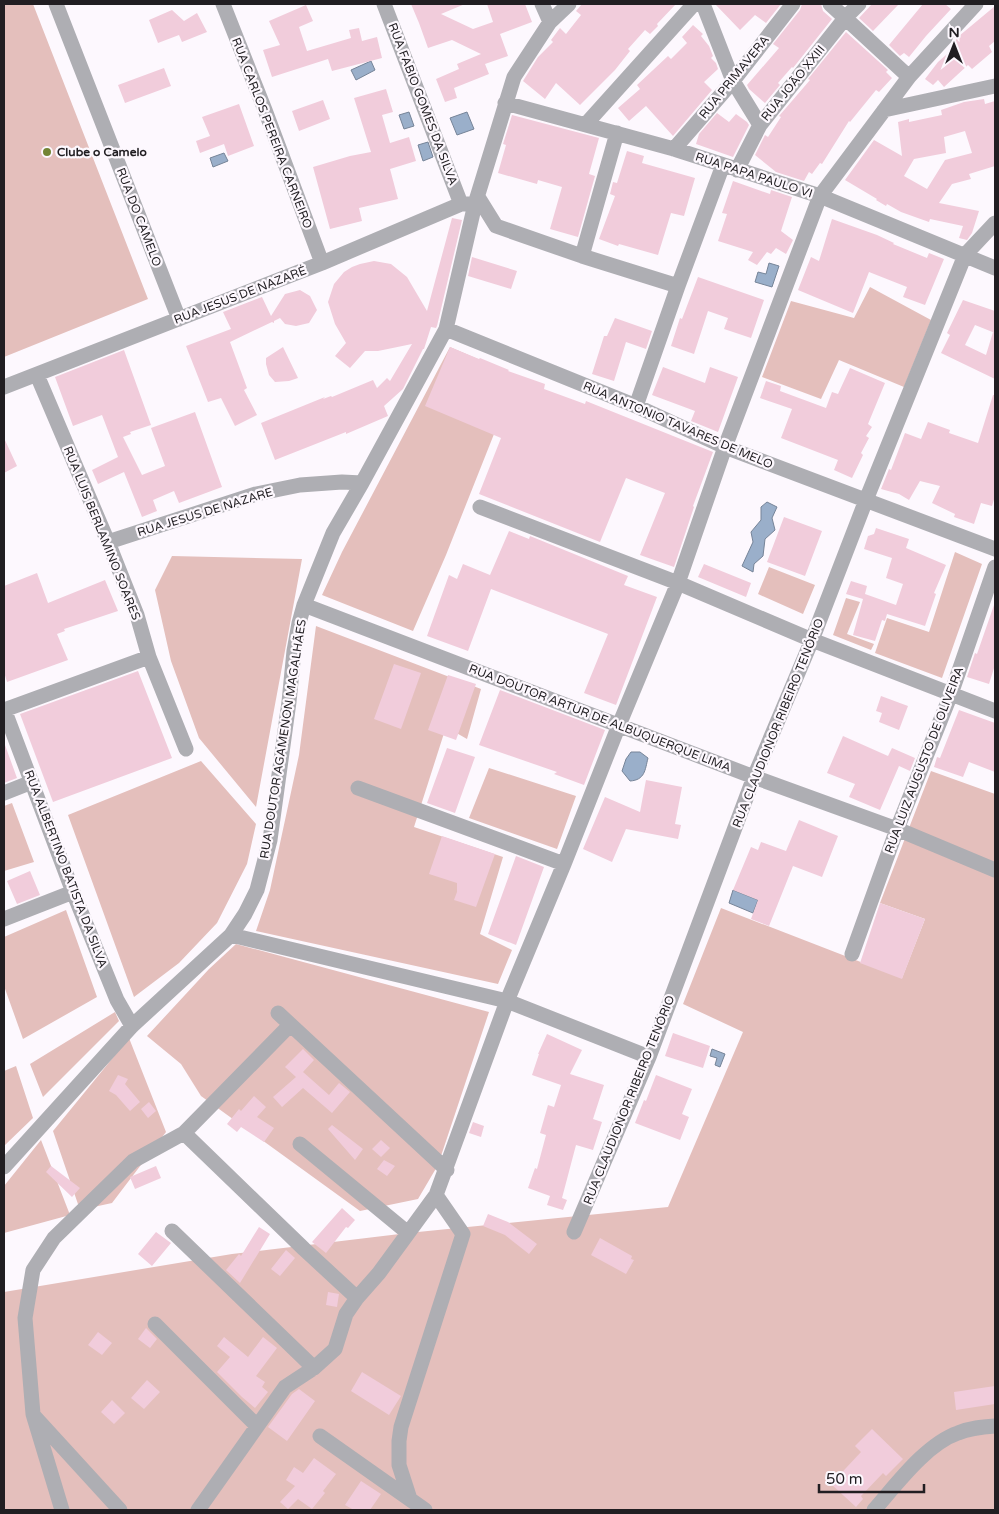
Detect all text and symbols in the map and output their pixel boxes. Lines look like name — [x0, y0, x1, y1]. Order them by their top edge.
north arrow — [929, 20, 979, 70]
street label: RUA FABIO GOMES DA SILVA — [385, 21, 461, 187]
text: N — [948, 24, 960, 41]
street label: RUA PRIMAVERA — [696, 33, 772, 121]
street label: RUA CARLOS PEREIRA CARNEIRO — [229, 36, 315, 231]
street label: RUA JOÃO XXIII — [758, 42, 828, 124]
place label: Clube o Camelo — [57, 145, 147, 159]
marker: Clube o Camelo — [41, 146, 53, 158]
street label: RUA PAPA PAULO VI — [694, 149, 814, 201]
street label: RUA DO CAMELO — [114, 166, 164, 269]
street label: RUA JESUS DE NAZARÉ — [172, 263, 309, 327]
street label: RUA ANTONIO TAVARES DE MELO — [581, 379, 775, 472]
street label: RUA LUIS BERLAMINO SOARES — [61, 444, 143, 622]
street label: RUA JESUS DE NAZARE — [136, 485, 275, 539]
street label: RUA CLAUDIONOR RIBEIRO TENÓRIO — [729, 616, 827, 830]
street label: RUA DOUTOR AGAMENON MAGALHÃES — [257, 618, 309, 860]
street label: RUA DOUTOR ARTUR DE ALBUQUERQUE LIMA — [467, 661, 733, 775]
street label: RUA LUIZ AUGUSTO DE OLIVEIRA — [882, 665, 966, 855]
street label: RUA ALBERTINO BATISTA DA SILVA — [22, 768, 110, 970]
street label: RUA CLAUDIONOR RIBEIRO TENÓRIO — [580, 993, 678, 1207]
scale bar — [819, 1462, 924, 1494]
text: 50 m — [826, 1470, 863, 1488]

